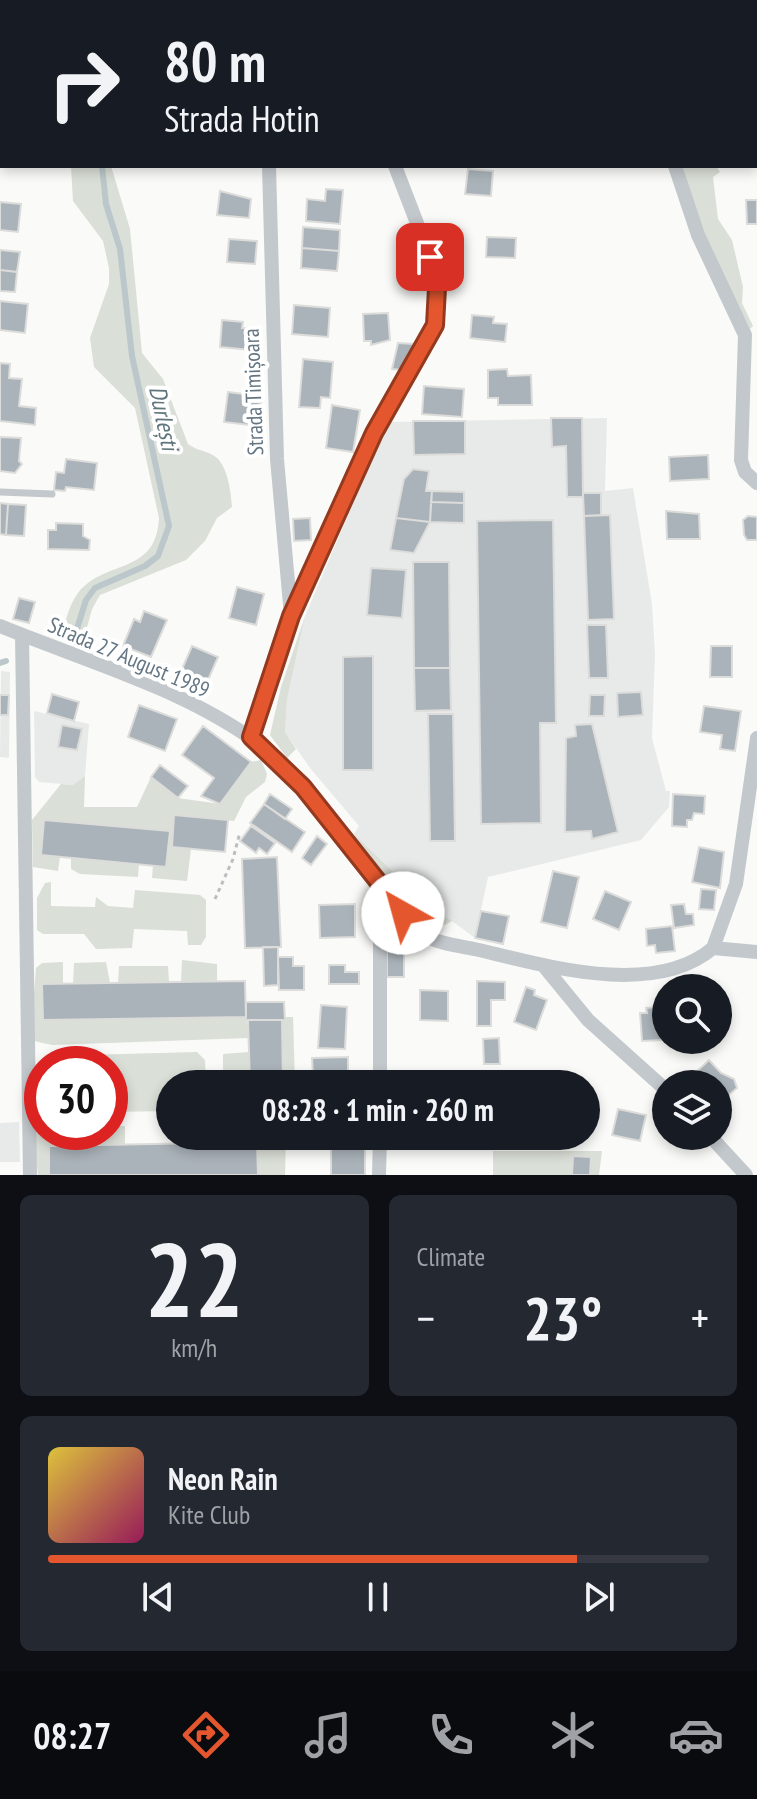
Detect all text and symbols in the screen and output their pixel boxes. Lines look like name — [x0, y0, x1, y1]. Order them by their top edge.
text: 80 m — [164, 25, 266, 97]
icon: right — [32, 32, 136, 136]
text: Strada Hotin — [164, 95, 320, 142]
pin — [396, 223, 464, 291]
icon: arrive — [408, 235, 452, 279]
street label: Strada Timișoara — [237, 328, 269, 456]
water label: Durlești — [142, 383, 186, 456]
street label: Strada 27 August 1989 — [44, 610, 214, 704]
position arrow — [361, 871, 445, 955]
map controls — [652, 974, 732, 1150]
button: search — [652, 974, 732, 1054]
speed limit sign: 30 — [24, 1046, 128, 1150]
button: layers — [652, 1070, 732, 1150]
text: 08:28 · 1 min · 260 m — [262, 1090, 494, 1129]
text: 22 — [145, 1211, 244, 1346]
text: Climate — [417, 1240, 485, 1273]
text: 23° — [523, 1279, 602, 1357]
text: − — [417, 1289, 435, 1346]
text: + — [691, 1289, 709, 1346]
text: km/h — [171, 1331, 217, 1364]
text: Neon Rain — [168, 1459, 278, 1498]
text: Kite Club — [168, 1498, 250, 1531]
icon: previous — [136, 1575, 180, 1619]
icon: pause — [356, 1575, 400, 1619]
icon: next — [577, 1575, 621, 1619]
icon: directions — [178, 1707, 234, 1763]
icon: music — [300, 1707, 356, 1763]
icon: phone — [423, 1707, 479, 1763]
icon: climate — [545, 1707, 601, 1763]
icon: car — [668, 1707, 724, 1763]
text: 08:27 — [33, 1712, 111, 1759]

